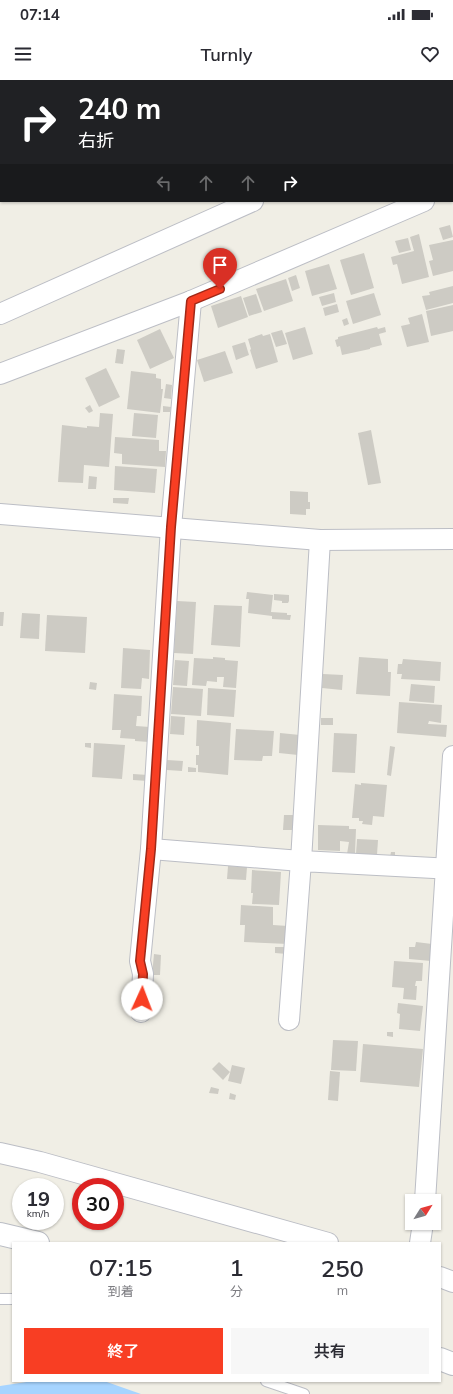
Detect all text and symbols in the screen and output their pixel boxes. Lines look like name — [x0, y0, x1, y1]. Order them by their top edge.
text: 07:14 — [20, 5, 60, 24]
icon: menu — [12, 43, 34, 65]
text: Turnly — [201, 43, 252, 66]
icon: heart — [419, 43, 441, 65]
text: 240 m — [78, 91, 161, 126]
icon: right — [12, 96, 64, 148]
text: 右折 — [78, 129, 114, 152]
icon: left — [153, 172, 175, 194]
icon: ahead — [195, 172, 217, 194]
icon: ahead — [237, 172, 259, 194]
icon: right — [279, 172, 301, 194]
pin — [203, 248, 237, 289]
icon: arrive — [209, 254, 231, 276]
position arrow — [121, 978, 163, 1020]
speed limit sign: 30 — [72, 1178, 124, 1230]
text: 19 — [26, 1186, 50, 1211]
north arrow — [405, 1194, 441, 1230]
map controls — [405, 1194, 441, 1230]
text: km/h — [27, 1207, 49, 1220]
text: 07:15 — [89, 1252, 152, 1282]
text: 1 — [229, 1252, 244, 1282]
text: 250 — [321, 1253, 364, 1283]
text: m — [337, 1282, 348, 1298]
text: 到着 — [108, 1283, 134, 1299]
text: 分 — [230, 1283, 243, 1299]
button: 終了 — [24, 1328, 223, 1374]
button: 共有 — [231, 1328, 429, 1374]

